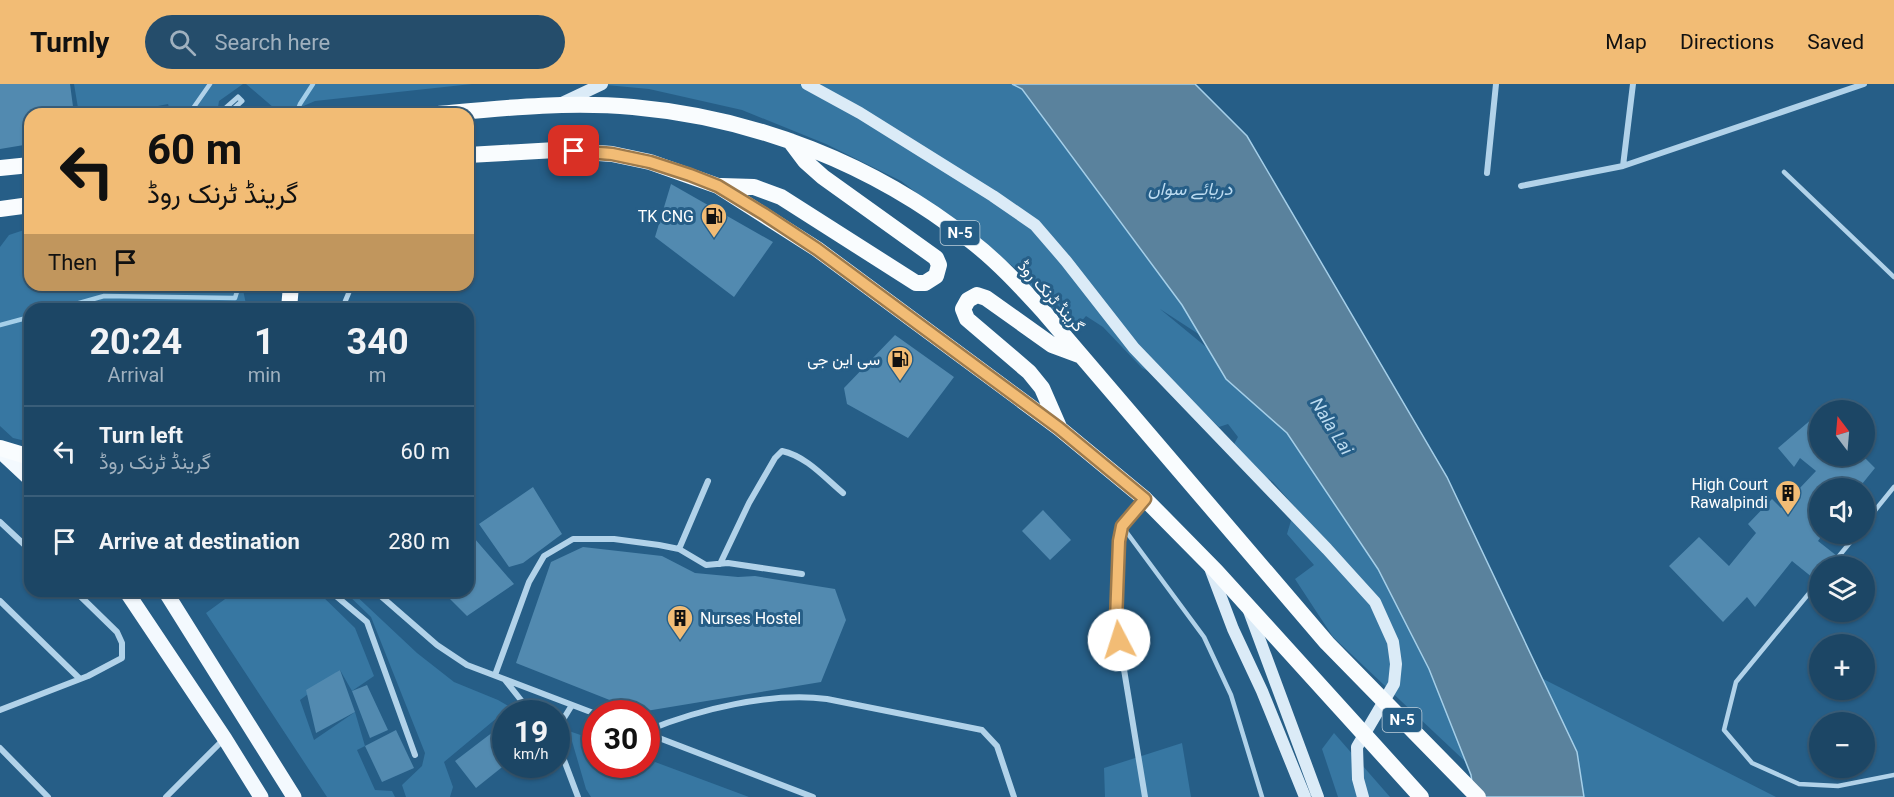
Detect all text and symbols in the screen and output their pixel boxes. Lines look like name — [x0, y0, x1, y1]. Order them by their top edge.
search box — [145, 15, 565, 69]
text: Turnly — [30, 26, 109, 59]
icon: search — [166, 26, 199, 59]
text: Search here — [214, 30, 330, 55]
text: Map — [1605, 30, 1647, 54]
text: Directions — [1680, 30, 1774, 54]
text: Saved — [1807, 30, 1864, 54]
text: 60 m — [147, 125, 242, 174]
pin — [548, 125, 599, 176]
icon: left — [48, 132, 126, 210]
icon: arrive — [557, 134, 590, 167]
text: گرینڈ ٹرنک روڈ — [147, 178, 298, 210]
water label: دریائے سواں — [1148, 178, 1233, 200]
fuel station icon: TK CNG — [699, 201, 729, 239]
place label: TK CNG — [638, 207, 694, 226]
road number: N-5 — [940, 221, 980, 245]
icon: arrive — [109, 246, 142, 279]
text: Then — [48, 250, 97, 275]
street label: گرینڈ ٹرنک روڈ — [1013, 256, 1088, 336]
text: 20:24 — [89, 321, 182, 363]
text: 1 — [254, 321, 275, 363]
text: 340 — [347, 321, 409, 363]
fuel station icon: سی این جی — [885, 344, 915, 382]
place label: سی این جی — [807, 350, 880, 370]
text: Arrival — [107, 363, 164, 387]
text: min — [248, 363, 281, 387]
text: m — [369, 363, 386, 387]
water label: Nala Lai — [1306, 394, 1358, 459]
north arrow — [1809, 400, 1875, 466]
map controls — [1809, 400, 1875, 778]
text: Turn left — [99, 423, 183, 448]
icon: left — [48, 435, 81, 468]
text: 60 m — [401, 439, 450, 464]
text: گرینڈ ٹرنک روڈ — [99, 450, 211, 474]
place label: High Court Rawalpindi — [1690, 475, 1768, 512]
building icon: High Court Rawalpindi — [1773, 478, 1803, 516]
button: sound — [1809, 478, 1875, 544]
icon: arrive — [48, 525, 81, 558]
text: Arrive at destination — [99, 529, 300, 554]
text: 280 m — [388, 529, 450, 554]
button: layers — [1809, 556, 1875, 622]
building icon: Nurses Hostel — [665, 603, 695, 641]
position arrow — [1087, 608, 1151, 672]
place label: Nurses Hostel — [700, 609, 801, 628]
button: + — [1809, 634, 1875, 700]
speed limit sign: 30 — [582, 700, 660, 778]
road number: N-5 — [1382, 708, 1422, 732]
button: − — [1809, 712, 1875, 778]
text: 19 — [514, 714, 548, 749]
text: km/h — [513, 745, 549, 763]

